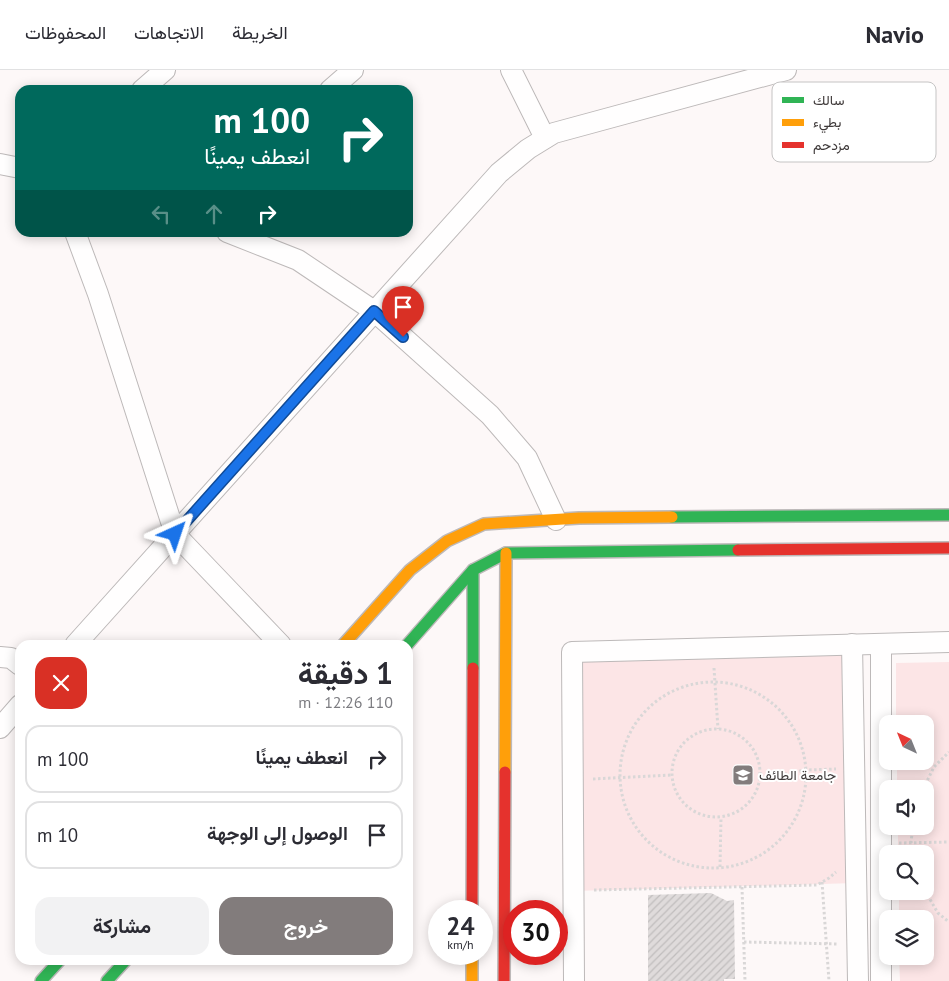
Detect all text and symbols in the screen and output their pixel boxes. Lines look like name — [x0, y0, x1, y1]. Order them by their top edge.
text: Navio — [866, 19, 924, 50]
text: المحفوظات — [25, 21, 106, 44]
text: الاتجاهات — [134, 21, 204, 44]
text: الخريطة — [232, 21, 288, 44]
legend — [772, 82, 936, 162]
text: سالك — [813, 91, 844, 109]
text: 100 m — [213, 97, 310, 143]
icon: right — [328, 105, 393, 170]
text: بطيء — [813, 113, 841, 134]
text: مزدحم — [813, 136, 850, 154]
text: انعطف يمينًا — [204, 142, 310, 170]
icon: left — [147, 200, 175, 228]
icon: ahead — [200, 200, 228, 228]
icon: right — [253, 200, 281, 228]
pin — [382, 286, 424, 337]
icon: arrive — [389, 293, 417, 321]
position arrow — [148, 507, 200, 559]
text: 1 دقيقة — [298, 653, 393, 692]
button: close — [35, 657, 87, 709]
text: 110 m · 12:26 — [298, 692, 393, 712]
north arrow — [879, 715, 934, 770]
map controls — [879, 715, 934, 965]
text: انعطف يمينًا — [256, 745, 348, 769]
icon: right — [363, 745, 391, 773]
text: 100 m — [37, 747, 89, 771]
school or university icon: جامعة الطائف — [731, 763, 755, 787]
place label: جامعة الطائف — [759, 766, 836, 784]
button: sound — [879, 780, 934, 835]
text: الوصول إلى الوجهة — [207, 821, 348, 845]
icon: arrive — [363, 821, 391, 849]
text: 10 m — [37, 823, 78, 847]
button: search — [879, 845, 934, 900]
button: مشاركة — [35, 897, 209, 955]
button: خروج — [219, 897, 393, 955]
speed limit sign: 30 — [503, 900, 568, 965]
text: 24 — [446, 910, 475, 942]
button: layers — [879, 910, 934, 965]
text: km/h — [447, 937, 474, 952]

